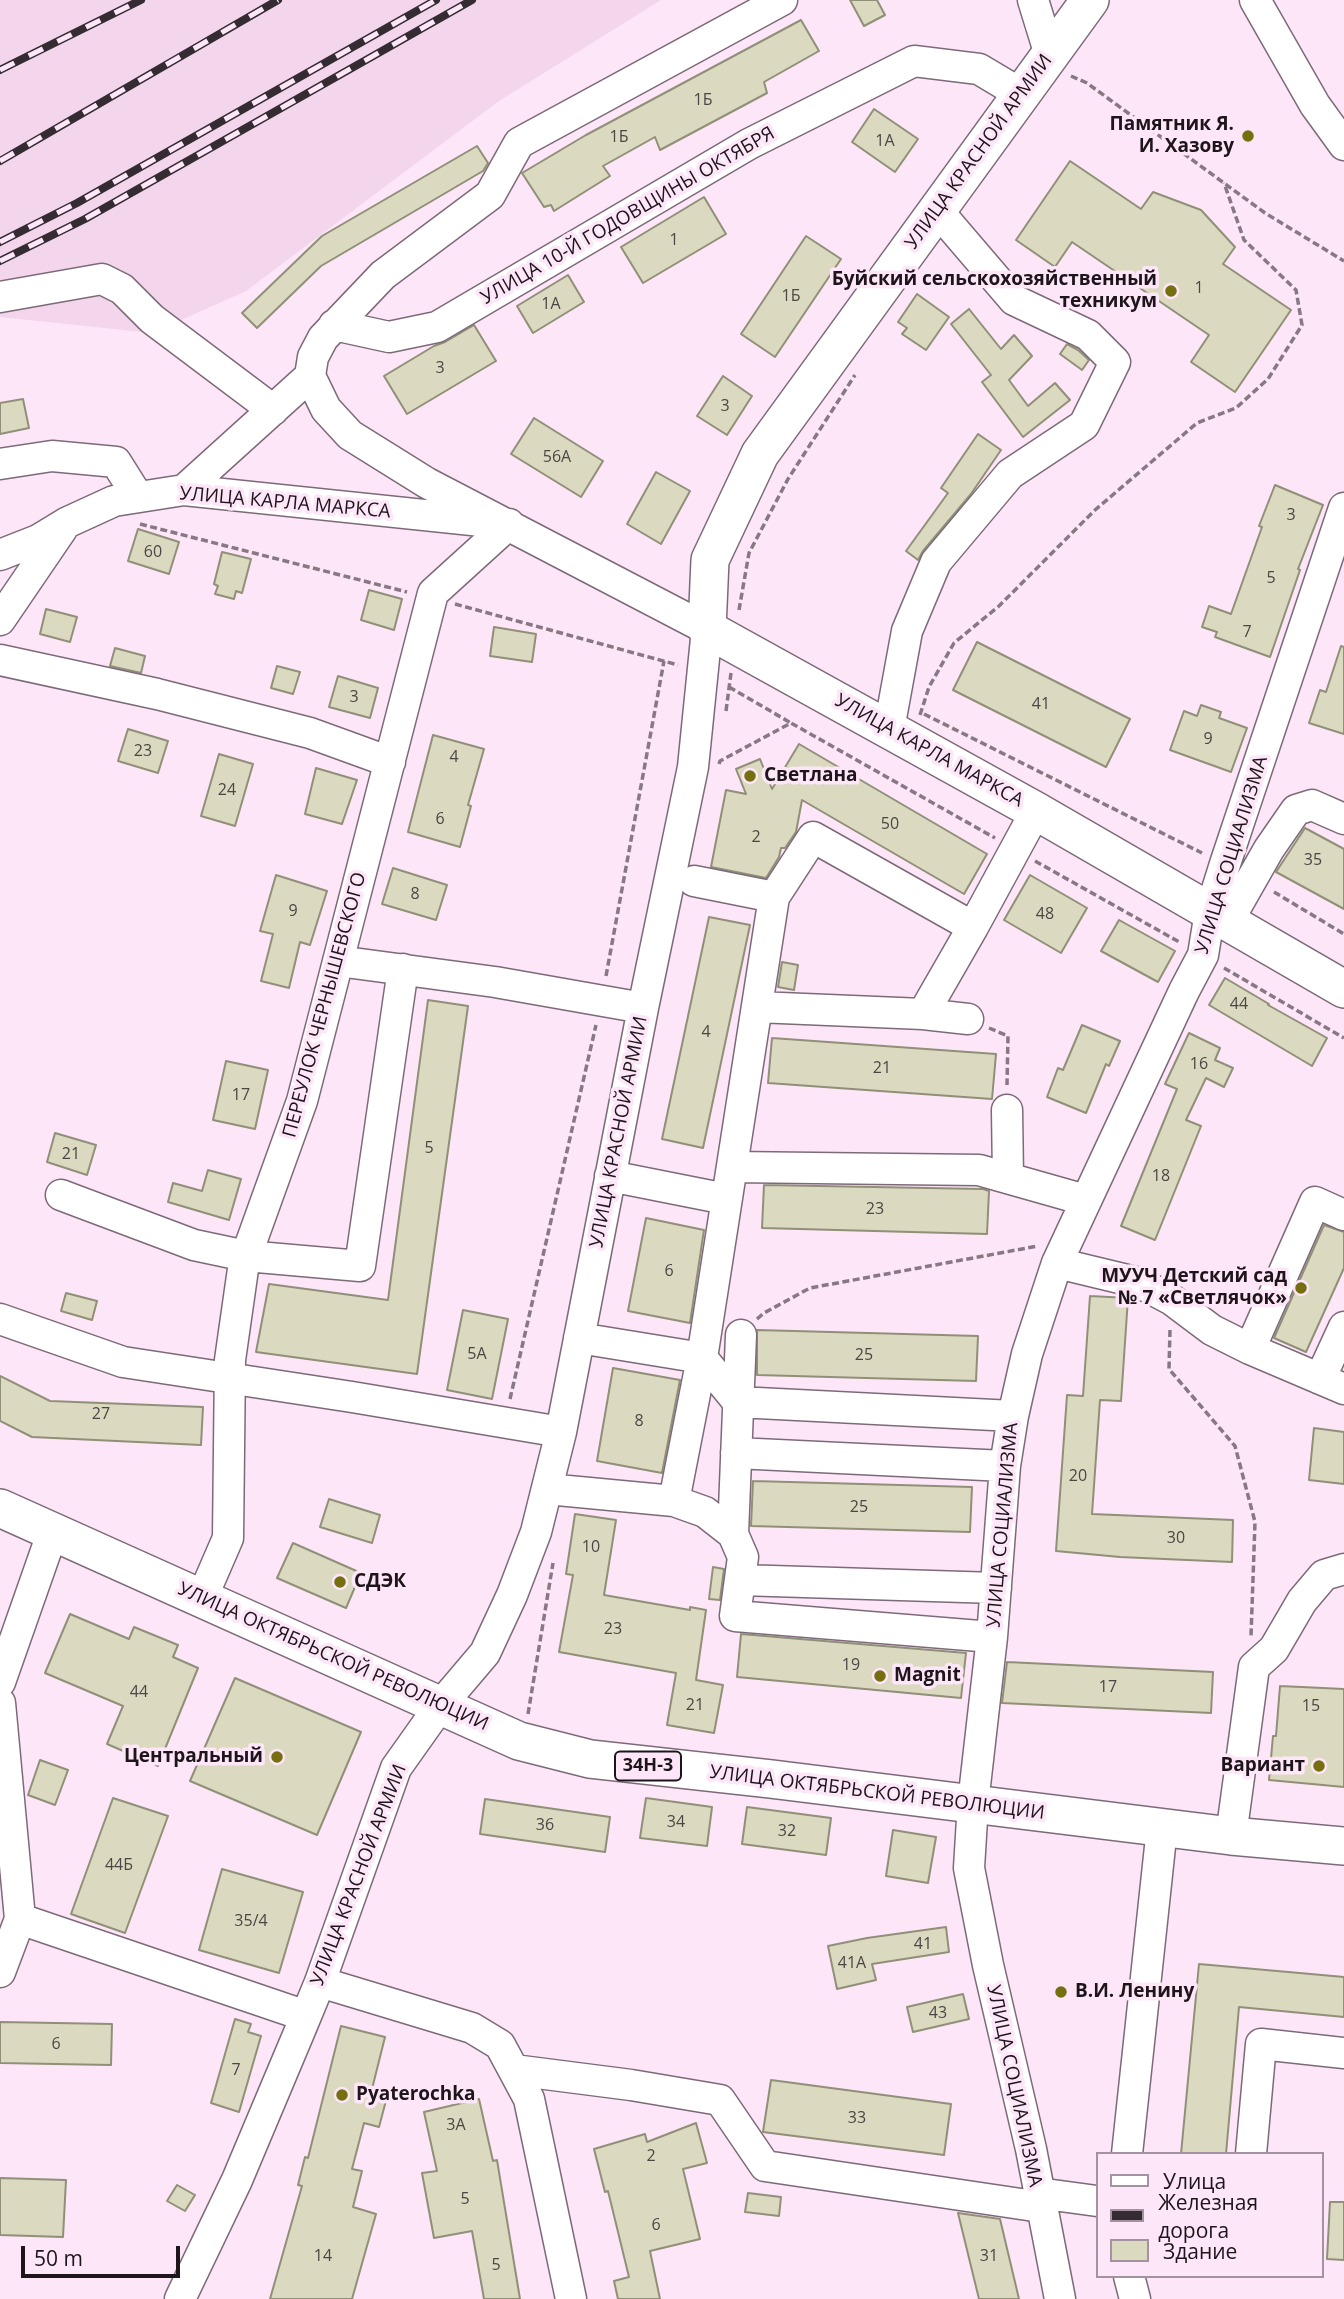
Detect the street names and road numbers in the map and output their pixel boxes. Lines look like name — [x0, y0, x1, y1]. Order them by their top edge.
street label: УЛИЦА КРАСНОЙ АРМИИ — [901, 50, 1057, 254]
street label: УЛИЦА 10-Й ГОДОВЩИНЫ ОКТЯБРЯ — [477, 122, 779, 310]
street label: УЛИЦА КАРЛА МАРКСА — [178, 482, 392, 524]
street label: УЛИЦА КАРЛА МАРКСА — [831, 690, 1027, 812]
street label: УЛИЦА СОЦИАЛИЗМА — [1191, 753, 1273, 957]
street label: ПЕРЕУЛОК ЧЕРНЫШЕВСКОГО — [279, 870, 371, 1140]
street label: УЛИЦА КРАСНОЙ АРМИИ — [585, 1014, 653, 1250]
street label: УЛИЦА СОЦИАЛИЗМА — [983, 1422, 1023, 1628]
street label: УЛИЦА ОКТЯБРЬСКОЙ РЕВОЛЮЦИИ — [174, 1578, 492, 1736]
road number: 34Н-3 — [615, 1751, 681, 1780]
street label: УЛИЦА КРАСНОЙ АРМИИ — [306, 1761, 412, 1989]
street label: УЛИЦА ОКТЯБРЬСКОЙ РЕВОЛЮЦИИ — [708, 1761, 1046, 1825]
street label: УЛИЦА СОЦИАЛИЗМА — [981, 1983, 1047, 2189]

